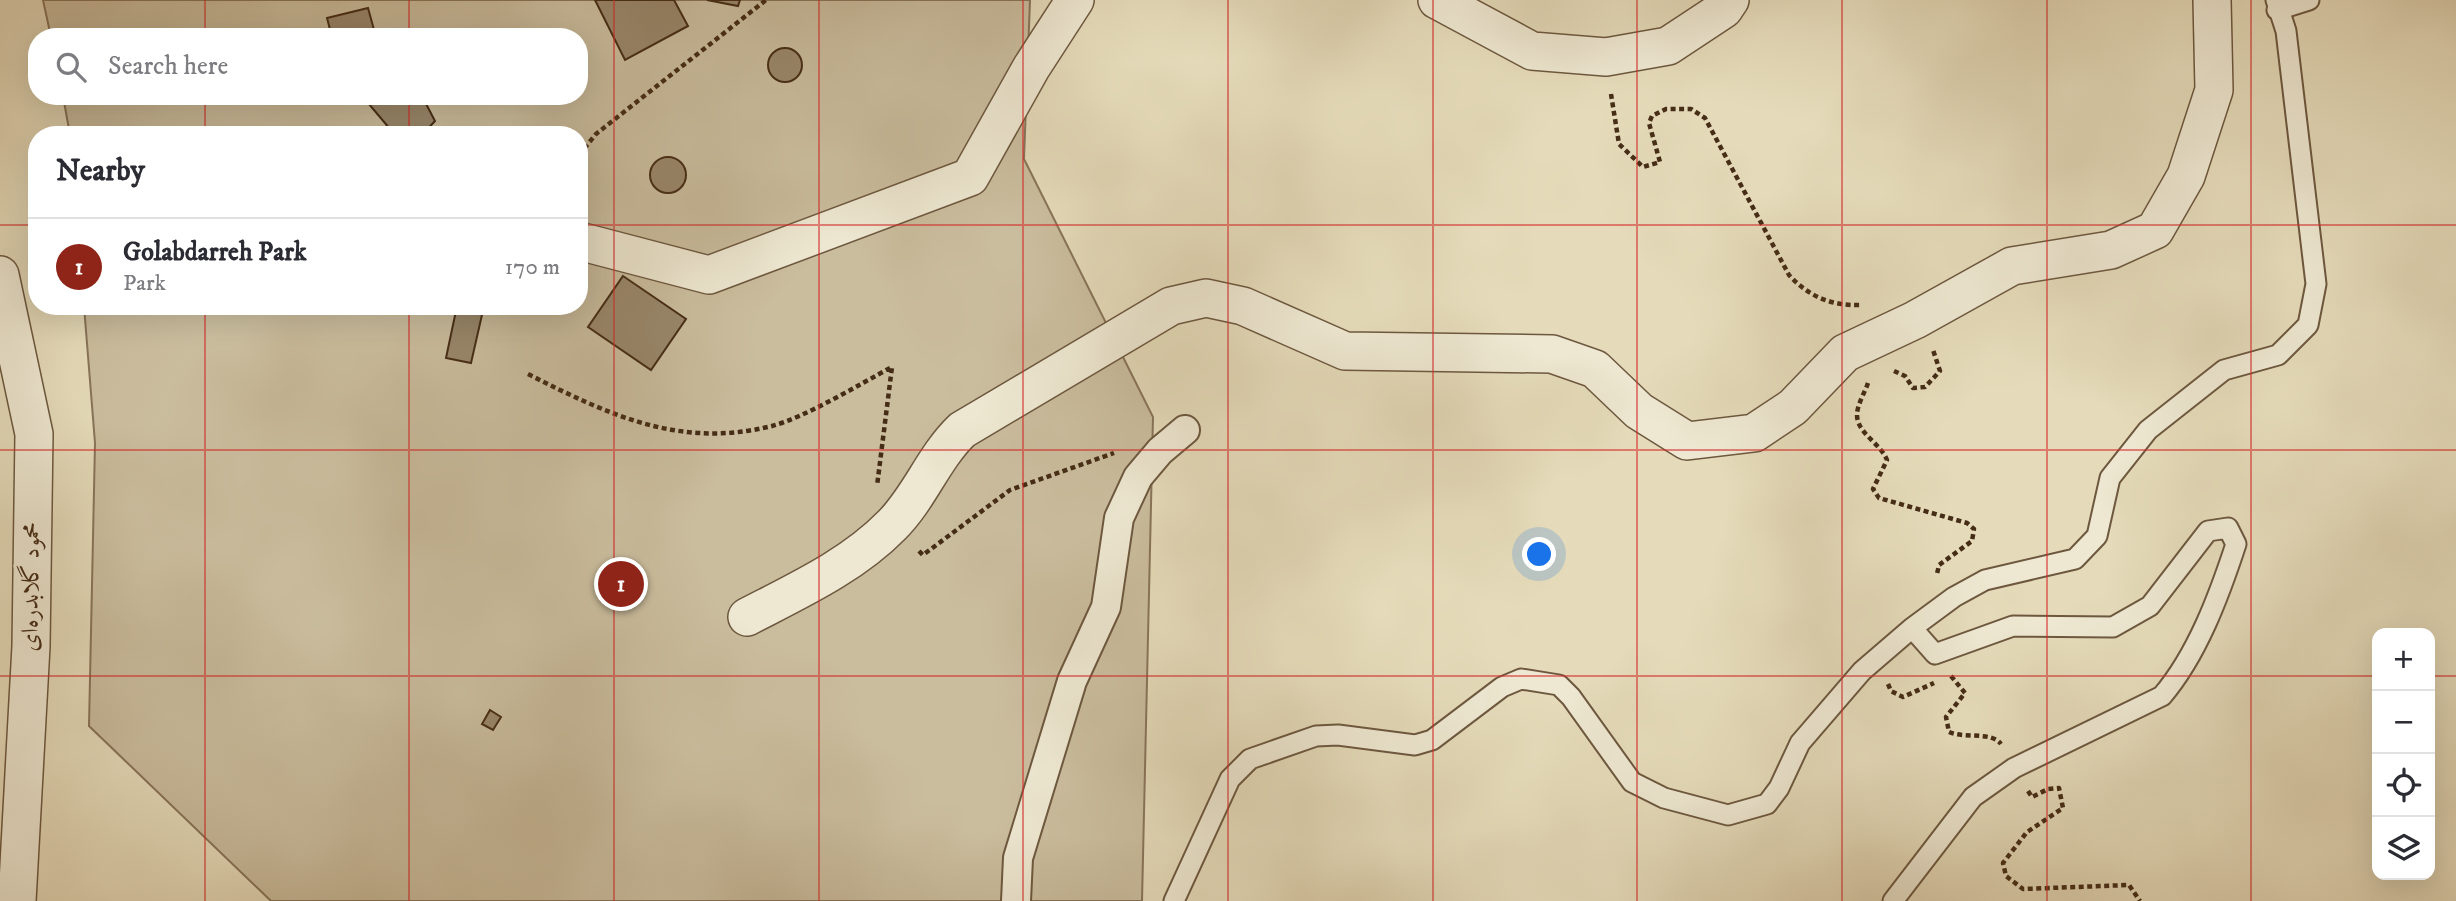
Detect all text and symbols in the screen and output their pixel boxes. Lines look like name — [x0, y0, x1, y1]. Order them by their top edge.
search box — [28, 28, 588, 105]
icon: search — [52, 48, 90, 86]
text: Search here — [108, 50, 228, 83]
text: Nearby — [56, 153, 145, 190]
text: Golabdarreh Park — [123, 236, 307, 269]
text: 1 — [75, 253, 83, 282]
text: 170 m — [505, 253, 560, 282]
text: Park — [123, 269, 166, 298]
street label: محمود گلابدره‌ای — [14, 522, 47, 652]
your location — [1522, 537, 1556, 571]
pin: 1 — [598, 558, 644, 610]
map controls — [2372, 628, 2435, 880]
button: + — [2372, 628, 2435, 691]
button: − — [2372, 691, 2435, 754]
button: locate — [2372, 754, 2435, 817]
button: layers — [2372, 817, 2435, 880]

